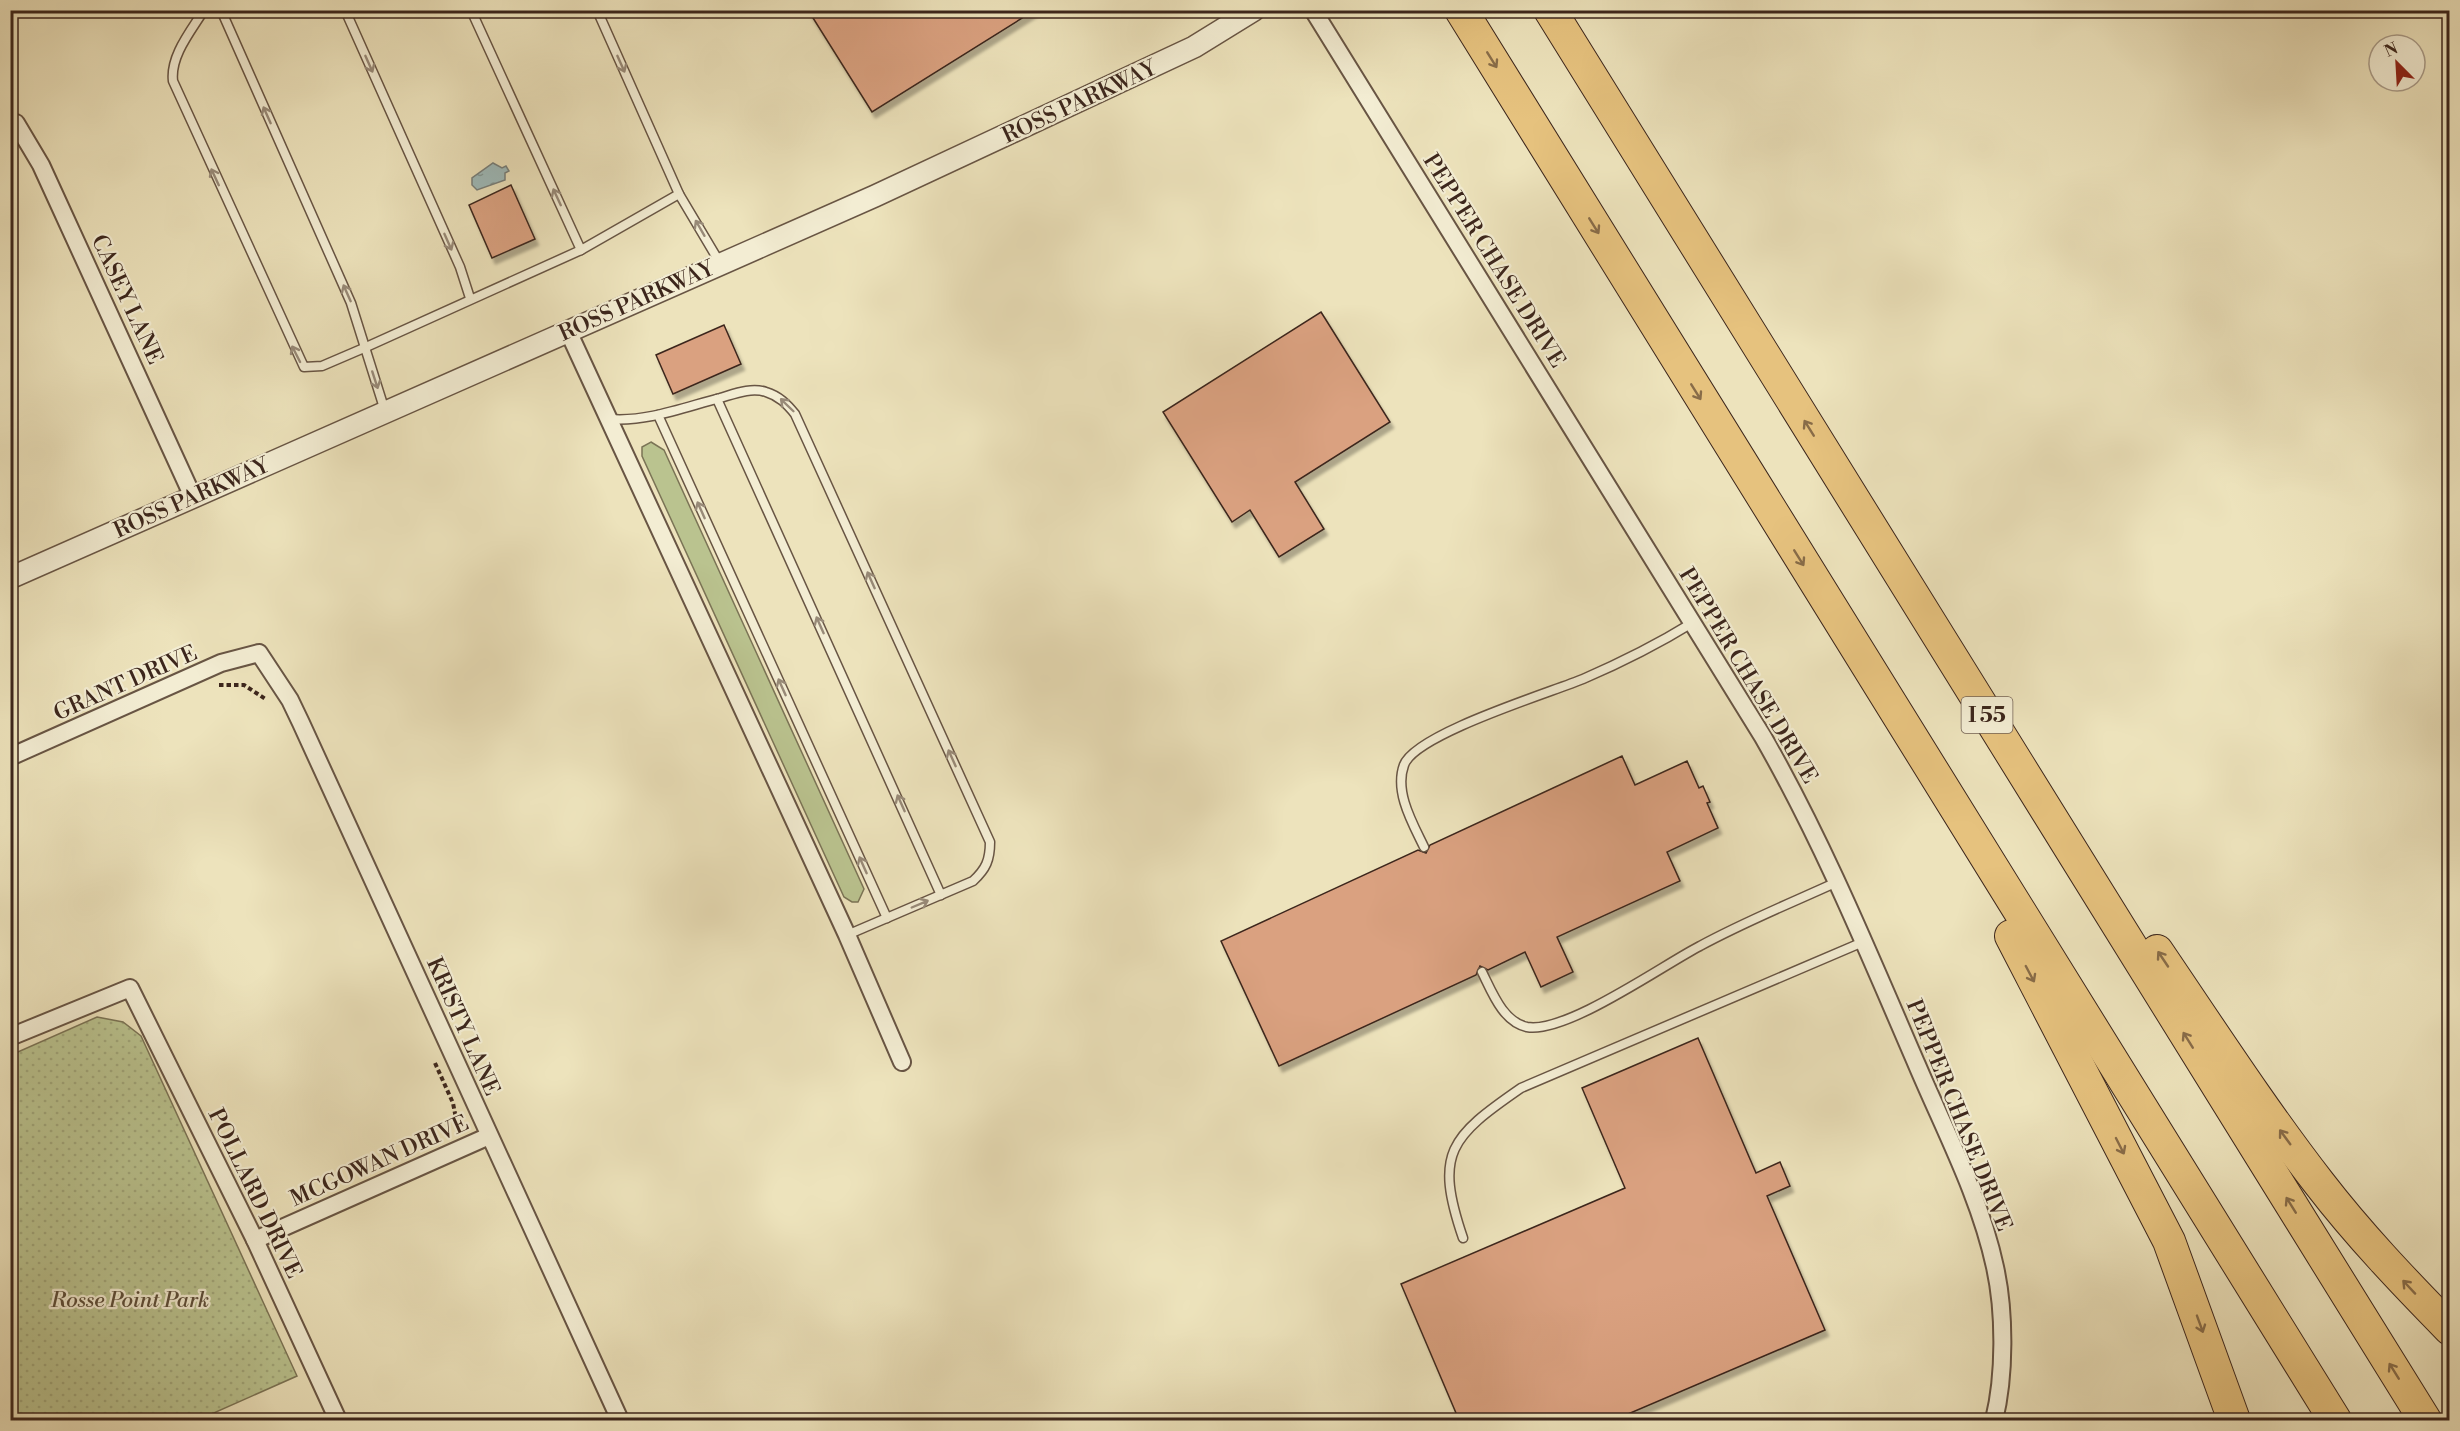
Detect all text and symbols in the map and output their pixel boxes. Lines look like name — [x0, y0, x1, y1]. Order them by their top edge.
north arrow — [2367, 33, 2427, 93]
text: N — [2381, 38, 2401, 62]
one-way arrow — [1486, 51, 1498, 68]
one-way arrow — [363, 54, 375, 72]
street label: ROSS PARKWAY — [998, 54, 1163, 150]
one-way arrow — [616, 55, 627, 73]
one-way arrow — [261, 106, 272, 124]
street label: PEPPER CHASE DRIVE — [1417, 149, 1571, 373]
one-way arrow — [208, 168, 220, 186]
one-way arrow — [550, 188, 562, 206]
one-way arrow — [1588, 217, 1600, 234]
one-way arrow — [693, 220, 705, 237]
street label: CASEY LANE — [85, 231, 168, 369]
one-way arrow — [443, 232, 455, 250]
street label: ROSS PARKWAY — [555, 254, 720, 348]
one-way arrow — [340, 284, 352, 302]
one-way arrow — [290, 346, 302, 363]
one-way arrow — [370, 370, 381, 389]
one-way arrow — [1691, 383, 1703, 400]
one-way arrow — [780, 398, 794, 413]
one-way arrow — [1803, 420, 1815, 437]
street label: ROSS PARKWAY — [110, 451, 275, 545]
one-way arrow — [694, 501, 706, 519]
one-way arrow — [1793, 549, 1805, 566]
street label: PEPPER CHASE DRIVE — [1672, 563, 1823, 789]
one-way arrow — [865, 572, 876, 590]
one-way arrow — [814, 616, 825, 634]
street label: GRANT DRIVE — [50, 640, 202, 727]
one-way arrow — [775, 679, 787, 697]
road number: I 55 — [1962, 697, 2012, 733]
one-way arrow — [945, 749, 956, 767]
one-way arrow — [894, 794, 906, 812]
one-way arrow — [856, 856, 868, 874]
one-way arrow — [910, 898, 929, 909]
one-way arrow — [2156, 950, 2169, 967]
street label: KRISTY LANE — [420, 953, 505, 1100]
one-way arrow — [2025, 964, 2036, 982]
street label: PEPPER CHASE DRIVE — [1900, 996, 2017, 1235]
one-way arrow — [2182, 1032, 2194, 1049]
street label: POLLARD DRIVE — [202, 1104, 307, 1283]
street label: MCGOWAN DRIVE — [286, 1110, 473, 1213]
one-way arrow — [2279, 1129, 2291, 1145]
one-way arrow — [2115, 1137, 2127, 1155]
one-way arrow — [2284, 1197, 2297, 1214]
one-way arrow — [2402, 1279, 2416, 1294]
park label: Rosse Point Park — [50, 1287, 209, 1314]
one-way arrow — [2196, 1314, 2207, 1333]
one-way arrow — [2388, 1363, 2400, 1380]

